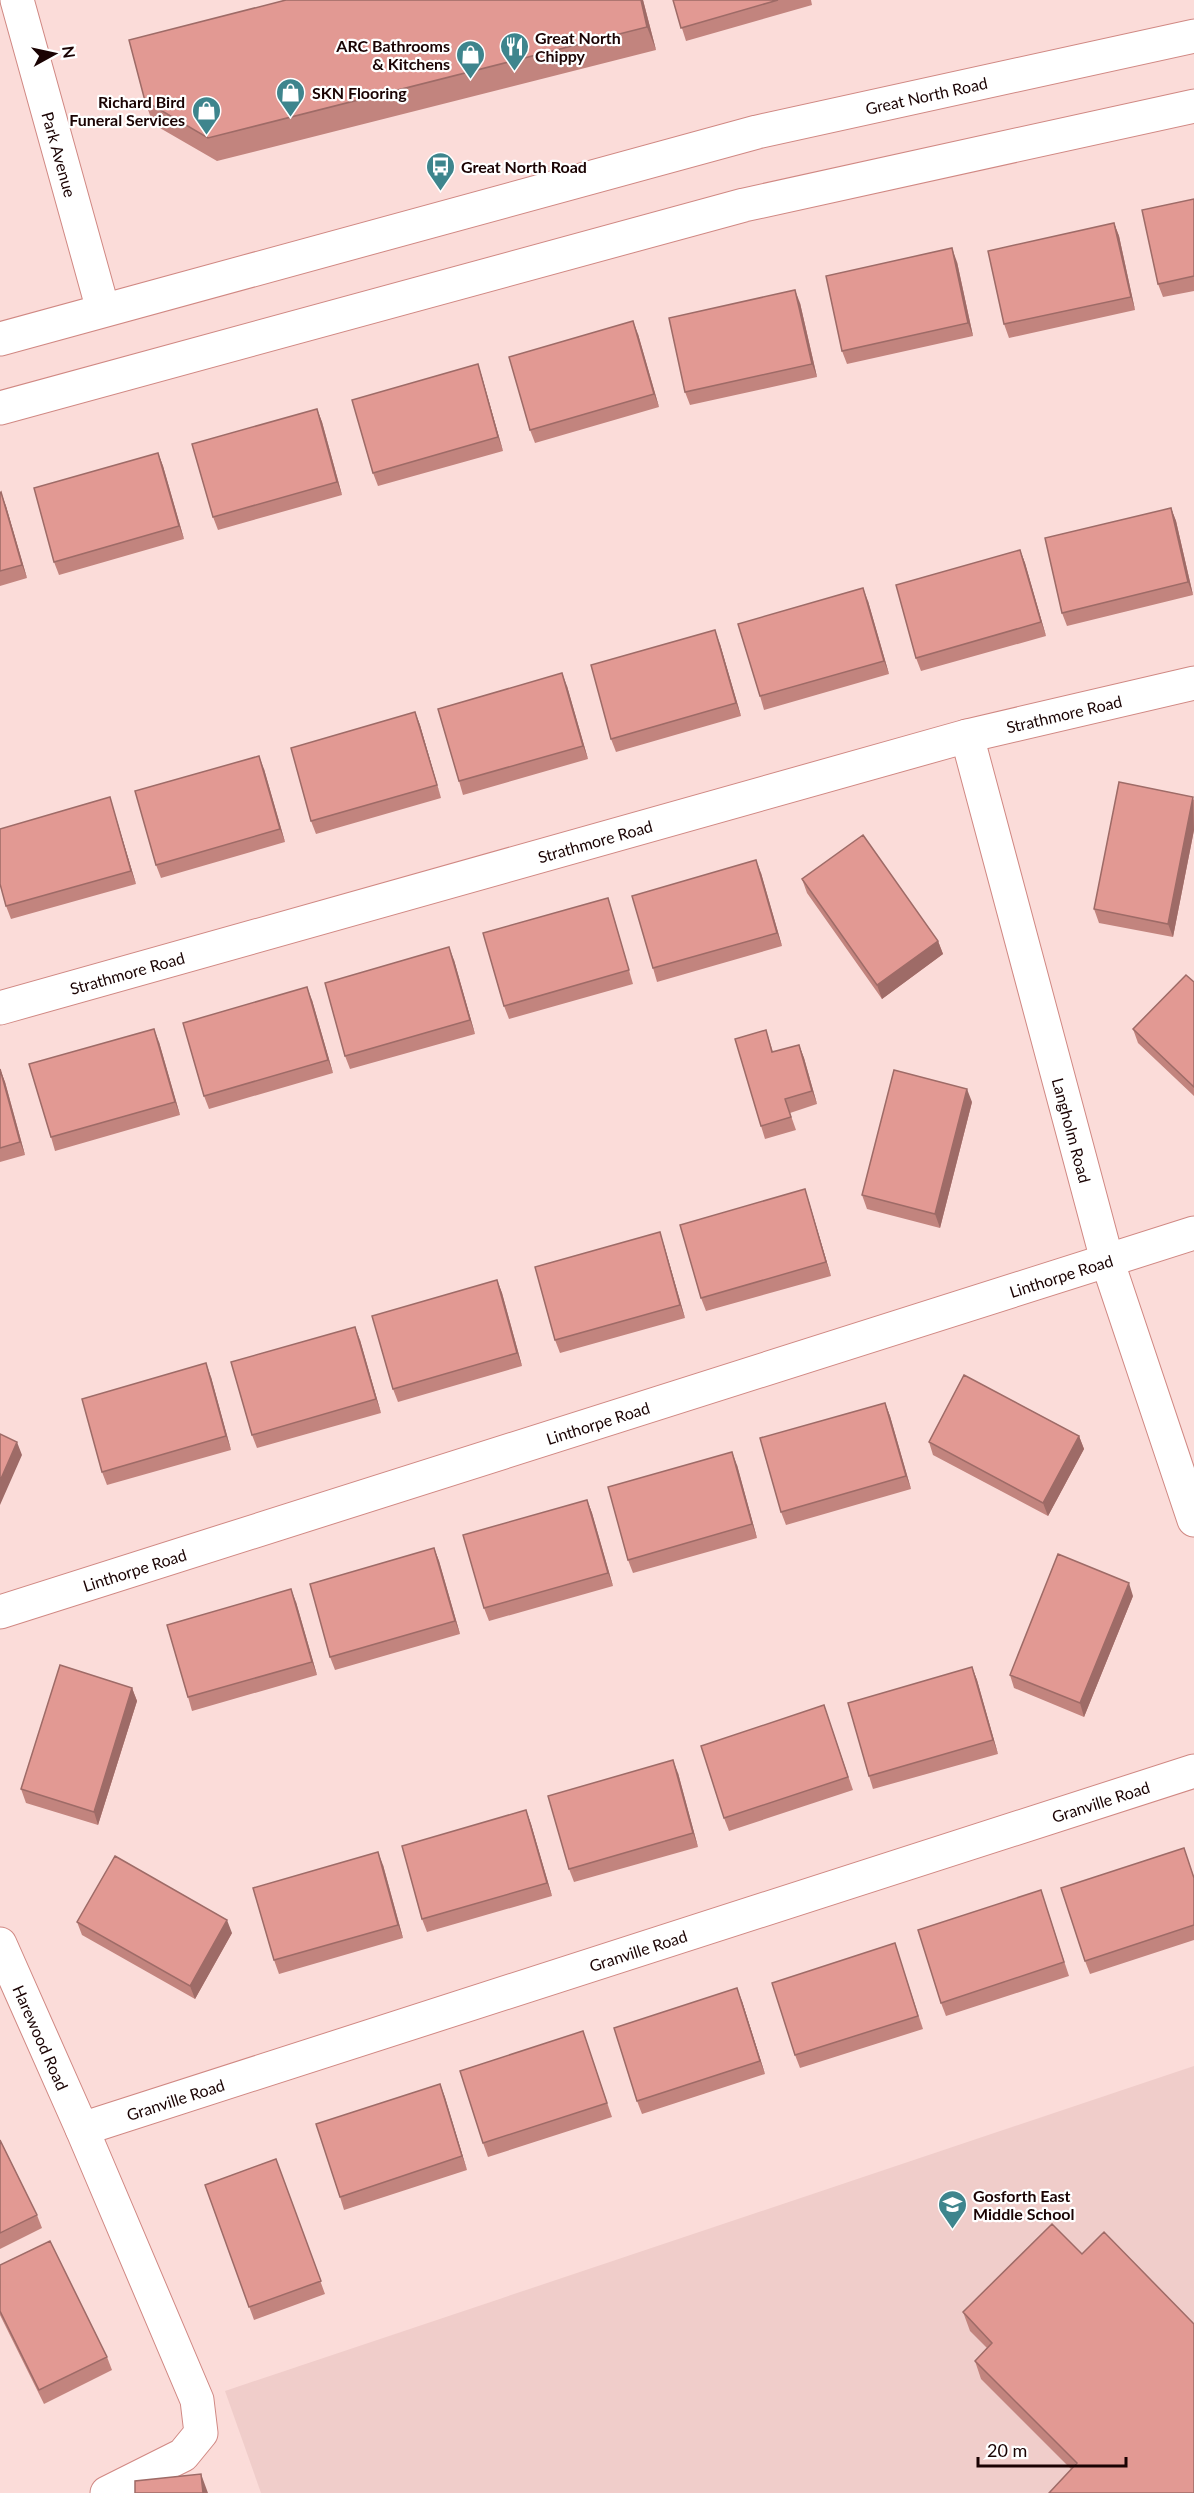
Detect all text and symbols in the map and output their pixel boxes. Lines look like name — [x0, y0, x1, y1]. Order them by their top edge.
north arrow — [24, 24, 84, 84]
place label: Great North Chippy — [535, 28, 621, 65]
restaurant icon: Great North Chippy — [498, 30, 530, 72]
place label: ARC Bathrooms & Kitchens — [335, 36, 450, 73]
shop icon: ARC Bathrooms & Kitchens — [455, 38, 487, 80]
text: N — [59, 44, 80, 59]
street label: Great North Road — [863, 72, 989, 117]
shop icon: SKN Flooring — [275, 76, 307, 118]
place label: SKN Flooring — [312, 83, 407, 102]
place label: Richard Bird Funeral Services — [69, 92, 185, 129]
shop icon: Richard Bird Funeral Services — [190, 94, 222, 136]
street label: Park Avenue — [39, 109, 81, 199]
bus stop icon: Great North Road — [424, 150, 456, 192]
place label: Great North Road — [461, 157, 587, 176]
street label: Strathmore Road — [1004, 691, 1124, 736]
street label: Strathmore Road — [535, 816, 654, 866]
street label: Strathmore Road — [68, 947, 187, 997]
street label: Langholm Road — [1049, 1076, 1095, 1185]
street label: Linthorpe Road — [1007, 1250, 1115, 1301]
street label: Linthorpe Road — [543, 1397, 652, 1448]
street label: Linthorpe Road — [80, 1544, 189, 1595]
street label: Granville Road — [1049, 1776, 1152, 1826]
street label: Granville Road — [587, 1925, 689, 1975]
street label: Harewood Road — [10, 1982, 73, 2093]
street label: Granville Road — [124, 2074, 227, 2124]
place label: Gosforth East Middle School — [973, 2186, 1075, 2223]
school or university icon: Gosforth East Middle School — [936, 2188, 968, 2230]
scale bar — [978, 2430, 1126, 2468]
text: 20 m — [987, 2439, 1027, 2461]

